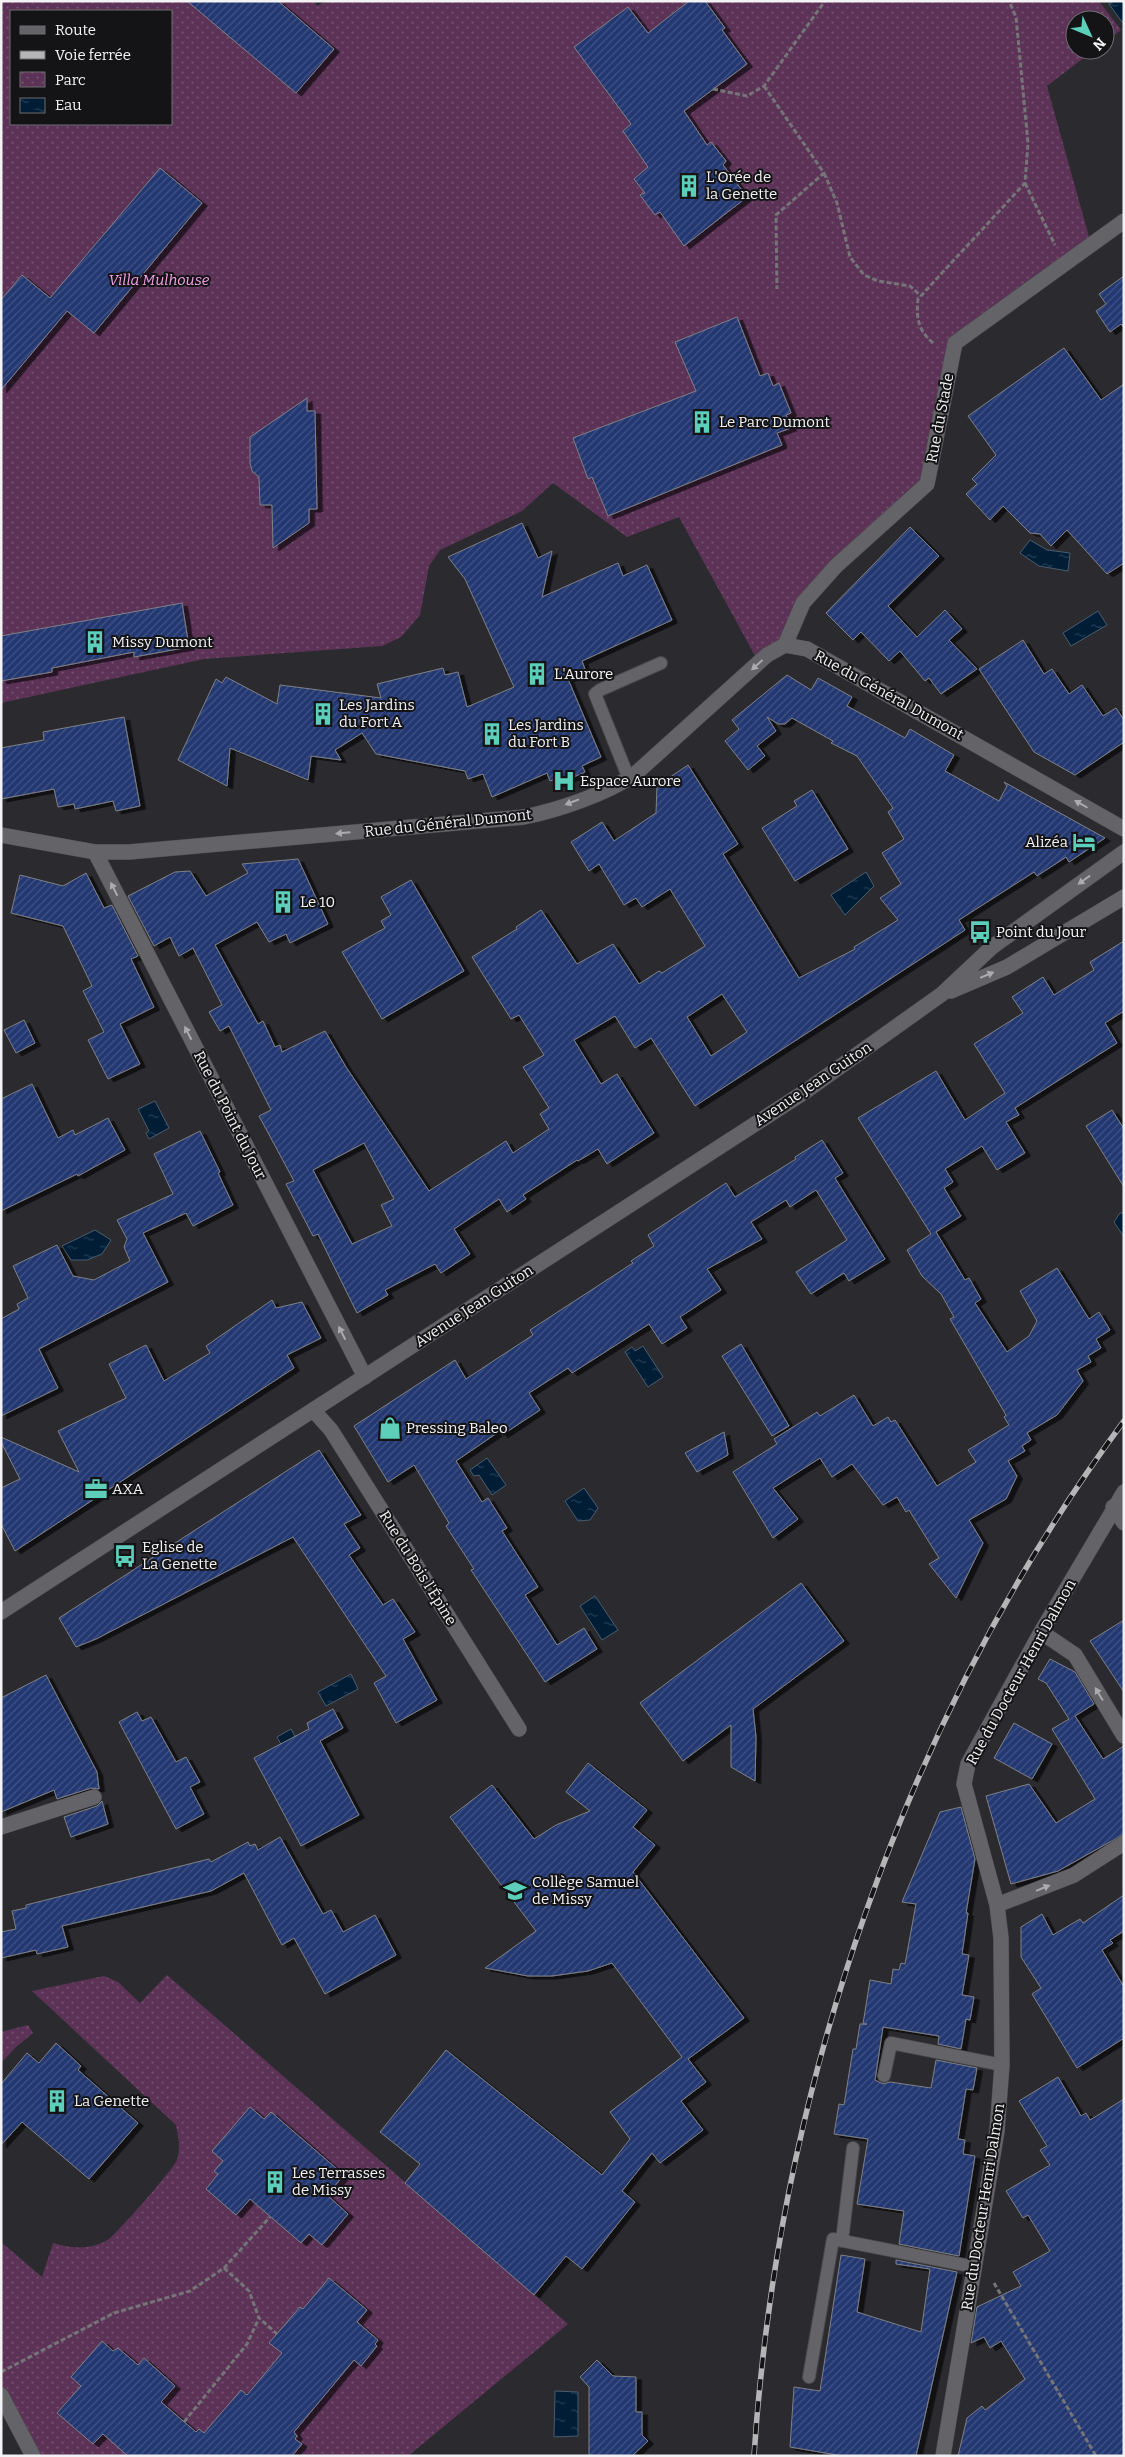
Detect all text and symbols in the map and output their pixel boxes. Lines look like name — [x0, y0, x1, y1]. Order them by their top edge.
legend — [10, 10, 172, 125]
north arrow — [1065, 10, 1115, 60]
text: Route — [55, 21, 96, 39]
text: N — [1089, 34, 1109, 54]
text: Voie ferrée — [55, 46, 131, 64]
text: Parc — [55, 71, 86, 89]
text: Eau — [55, 96, 82, 114]
place label: L'Orée de la Genette — [706, 168, 777, 203]
building icon: L'Orée de la Genette — [676, 173, 702, 199]
park label: Villa Mulhouse — [109, 271, 210, 289]
street label: Rue du Stade — [923, 372, 957, 464]
building icon: Le Parc Dumont — [689, 409, 715, 435]
place label: Le Parc Dumont — [719, 413, 830, 431]
building icon: Missy Dumont — [82, 629, 108, 655]
place label: Missy Dumont — [112, 633, 213, 651]
street label: Rue du Général Dumont — [811, 646, 967, 744]
one-way arrow — [751, 659, 763, 671]
building icon: L'Aurore — [524, 661, 550, 687]
place label: L'Aurore — [554, 665, 613, 683]
place label: Les Jardins du Fort A — [339, 696, 415, 731]
building icon: Les Jardins du Fort A — [310, 701, 336, 727]
place label: Les Jardins du Fort B — [508, 716, 584, 751]
building icon: Les Jardins du Fort B — [479, 721, 505, 747]
hospital icon: Espace Aurore — [551, 768, 577, 794]
place label: Espace Aurore — [580, 772, 681, 790]
one-way arrow — [565, 799, 580, 806]
one-way arrow — [1075, 800, 1088, 809]
street label: Rue du Général Dumont — [364, 805, 533, 841]
one-way arrow — [335, 829, 351, 837]
hotel icon: Alizéa — [1071, 829, 1097, 855]
place label: Alizéa — [1025, 833, 1068, 851]
one-way arrow — [1077, 875, 1091, 885]
one-way arrow — [110, 882, 118, 896]
building icon: Le 10 — [270, 889, 296, 915]
place label: Le 10 — [300, 893, 335, 911]
bus stop icon: Point du Jour — [967, 919, 993, 945]
place label: Point du Jour — [996, 923, 1087, 941]
one-way arrow — [980, 971, 994, 979]
one-way arrow — [184, 1026, 192, 1040]
street label: Avenue Jean Guiton — [751, 1038, 875, 1130]
street label: Rue du Point du Jour — [190, 1048, 270, 1182]
street label: Avenue Jean Guiton — [411, 1261, 537, 1351]
one-way arrow — [338, 1326, 346, 1341]
shop icon: Pressing Baleo — [377, 1415, 403, 1441]
place label: Pressing Baleo — [406, 1419, 508, 1437]
office icon: AXA — [83, 1476, 109, 1502]
place label: AXA — [112, 1480, 144, 1498]
street label: Rue du Bois l'Épine — [375, 1507, 461, 1629]
place label: Eglise de La Genette — [142, 1538, 217, 1573]
bus stop icon: Eglise de La Genette — [112, 1543, 138, 1569]
street label: Rue du Docteur Henri Dalmon — [962, 1576, 1080, 1768]
one-way arrow — [1094, 1688, 1103, 1701]
place label: Collège Samuel de Missy — [532, 1873, 639, 1908]
school or university icon: Collège Samuel de Missy — [502, 1878, 528, 1904]
one-way arrow — [1036, 1883, 1050, 1891]
building icon: La Genette — [44, 2088, 70, 2114]
place label: La Genette — [74, 2092, 149, 2110]
street label: Rue du Docteur Henri Dalmon — [958, 2102, 1008, 2312]
place label: Les Terrasses de Missy — [292, 2164, 385, 2199]
building icon: Les Terrasses de Missy — [262, 2169, 288, 2195]

